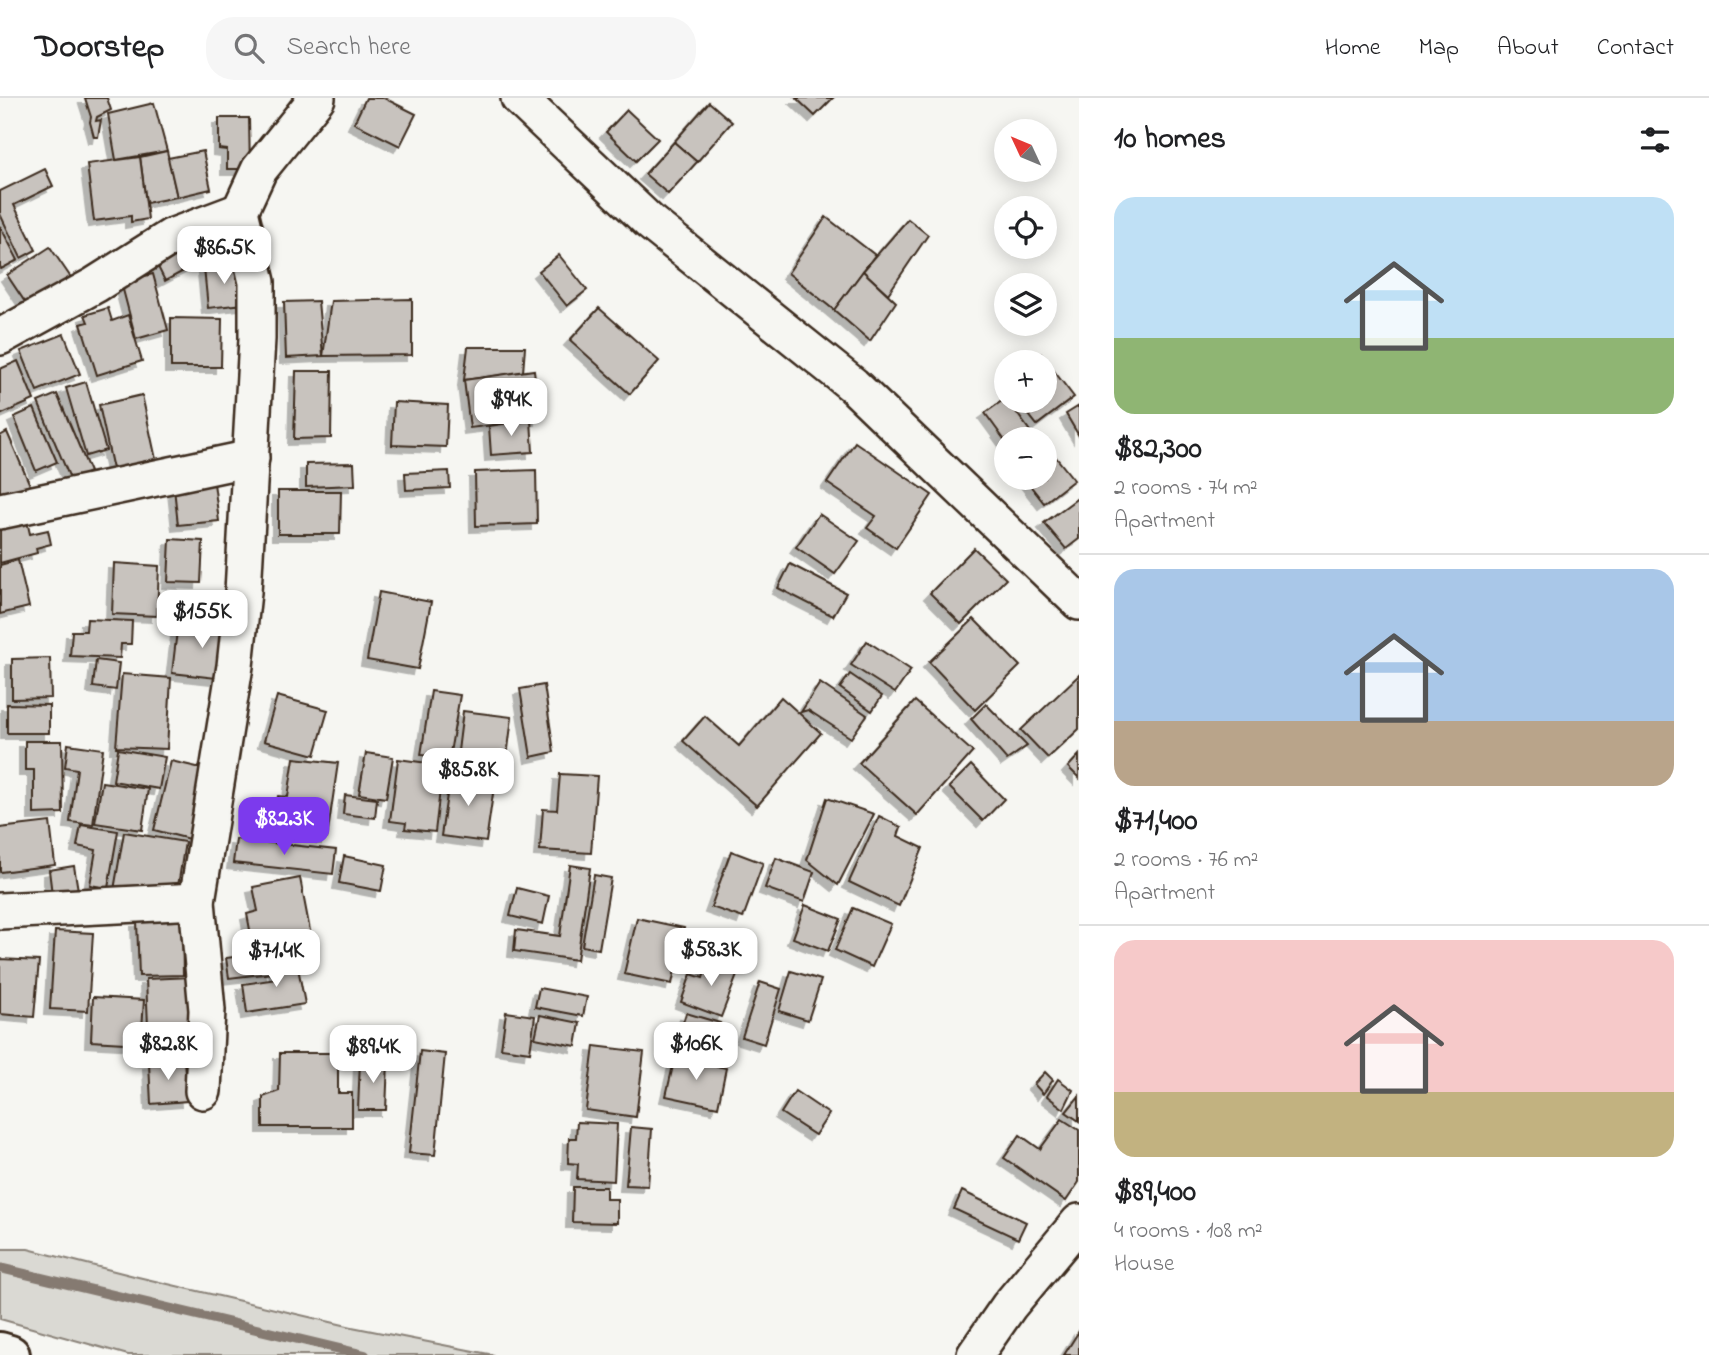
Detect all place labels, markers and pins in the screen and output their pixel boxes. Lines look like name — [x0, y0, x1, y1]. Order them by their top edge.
pin: $86.5K — [167, 226, 281, 286]
pin: $94K — [470, 378, 552, 438]
pin: $155K — [153, 590, 251, 650]
pin: $85.8K — [411, 748, 525, 808]
pin: $82.3K — [227, 798, 341, 857]
pin: $58.3K — [654, 928, 768, 988]
pin: $71.4K — [219, 930, 333, 989]
pin: $82.8K — [111, 1023, 225, 1082]
pin: $106K — [647, 1023, 745, 1082]
pin: $89.4K — [316, 1026, 430, 1085]

